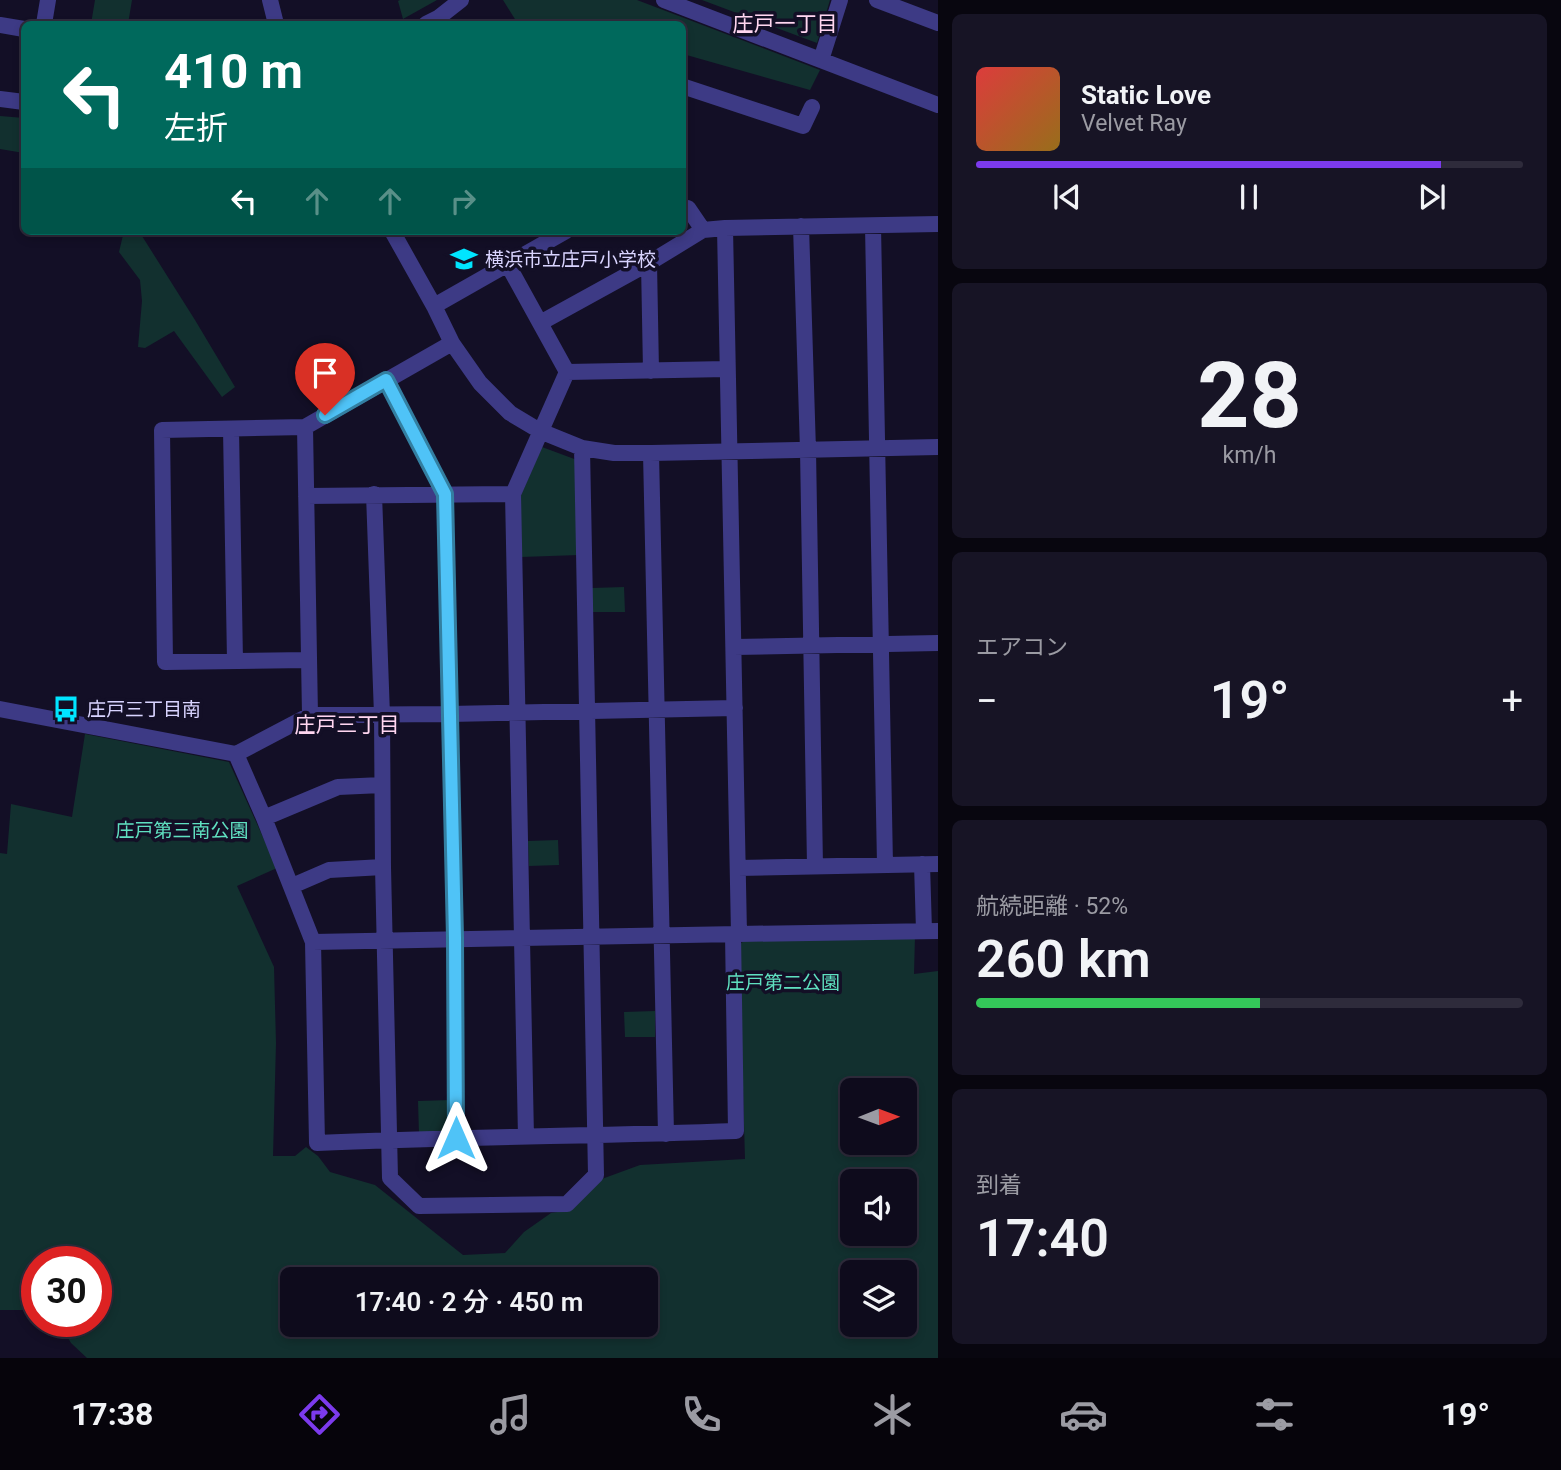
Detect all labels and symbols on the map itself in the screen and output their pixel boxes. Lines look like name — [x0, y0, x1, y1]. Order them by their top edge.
district label: 庄戸一丁目 — [733, 12, 838, 36]
school or university icon: 横浜市立庄戸小学校 — [449, 244, 479, 274]
place label: 横浜市立庄戸小学校 — [485, 248, 656, 271]
pin — [295, 343, 355, 415]
bus stop icon: 庄戸三丁目南 — [51, 694, 81, 724]
place label: 庄戸三丁目南 — [87, 698, 201, 721]
district label: 庄戸三丁目 — [295, 713, 400, 737]
park label: 庄戸第三南公園 — [115, 819, 249, 842]
park label: 庄戸第二公園 — [726, 971, 840, 994]
north arrow — [840, 1078, 917, 1155]
position arrow — [419, 1101, 493, 1175]
speed limit sign: 30 — [21, 1246, 112, 1337]

